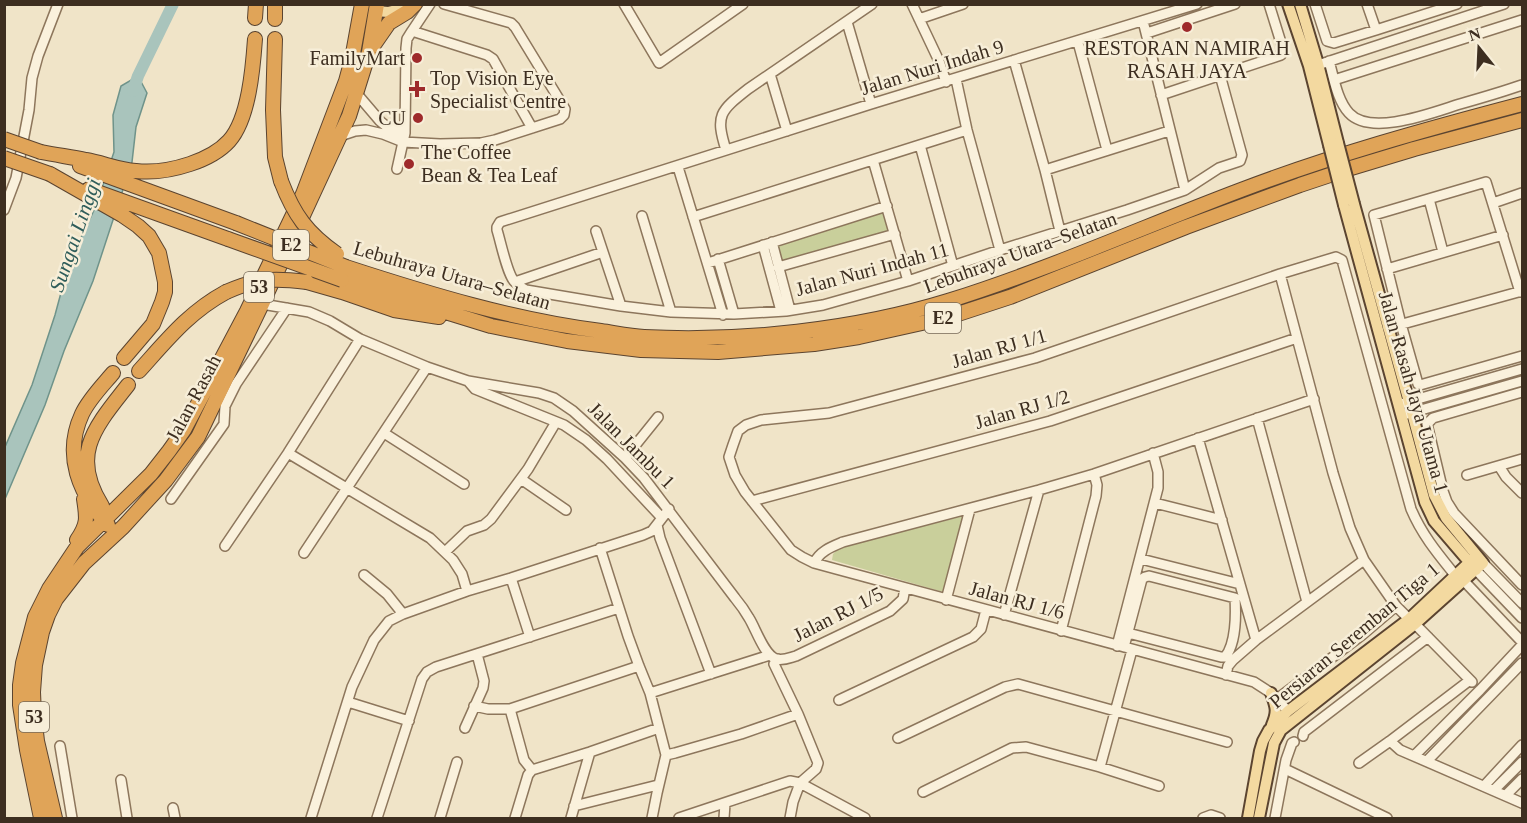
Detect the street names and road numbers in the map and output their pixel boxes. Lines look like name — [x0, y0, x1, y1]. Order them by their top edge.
street label: Jalan Nuri Indah 9 — [858, 35, 1006, 99]
street label: Lebuhraya Utara–Selatan — [920, 207, 1120, 298]
road number: E2 — [273, 230, 309, 260]
street label: Lebuhraya Utara–Selatan — [351, 236, 553, 315]
street label: Jalan Nuri Indah 11 — [793, 238, 951, 300]
road number: 53 — [244, 272, 274, 302]
street label: Jalan Rasah Jaya Utama 1 — [1374, 289, 1453, 496]
road number: E2 — [925, 303, 961, 333]
street label: Jalan RJ 1/1 — [949, 324, 1049, 372]
street label: Jalan Rasah — [161, 351, 225, 445]
street label: Jalan RJ 1/2 — [972, 385, 1072, 433]
street label: Jalan Jambu 1 — [584, 397, 680, 493]
street label: Persiaran Seremban Tiga 1 — [1265, 557, 1444, 713]
street label: Jalan RJ 1/6 — [967, 577, 1067, 623]
street label: Jalan RJ 1/5 — [789, 582, 887, 646]
road number: 53 — [19, 702, 49, 732]

